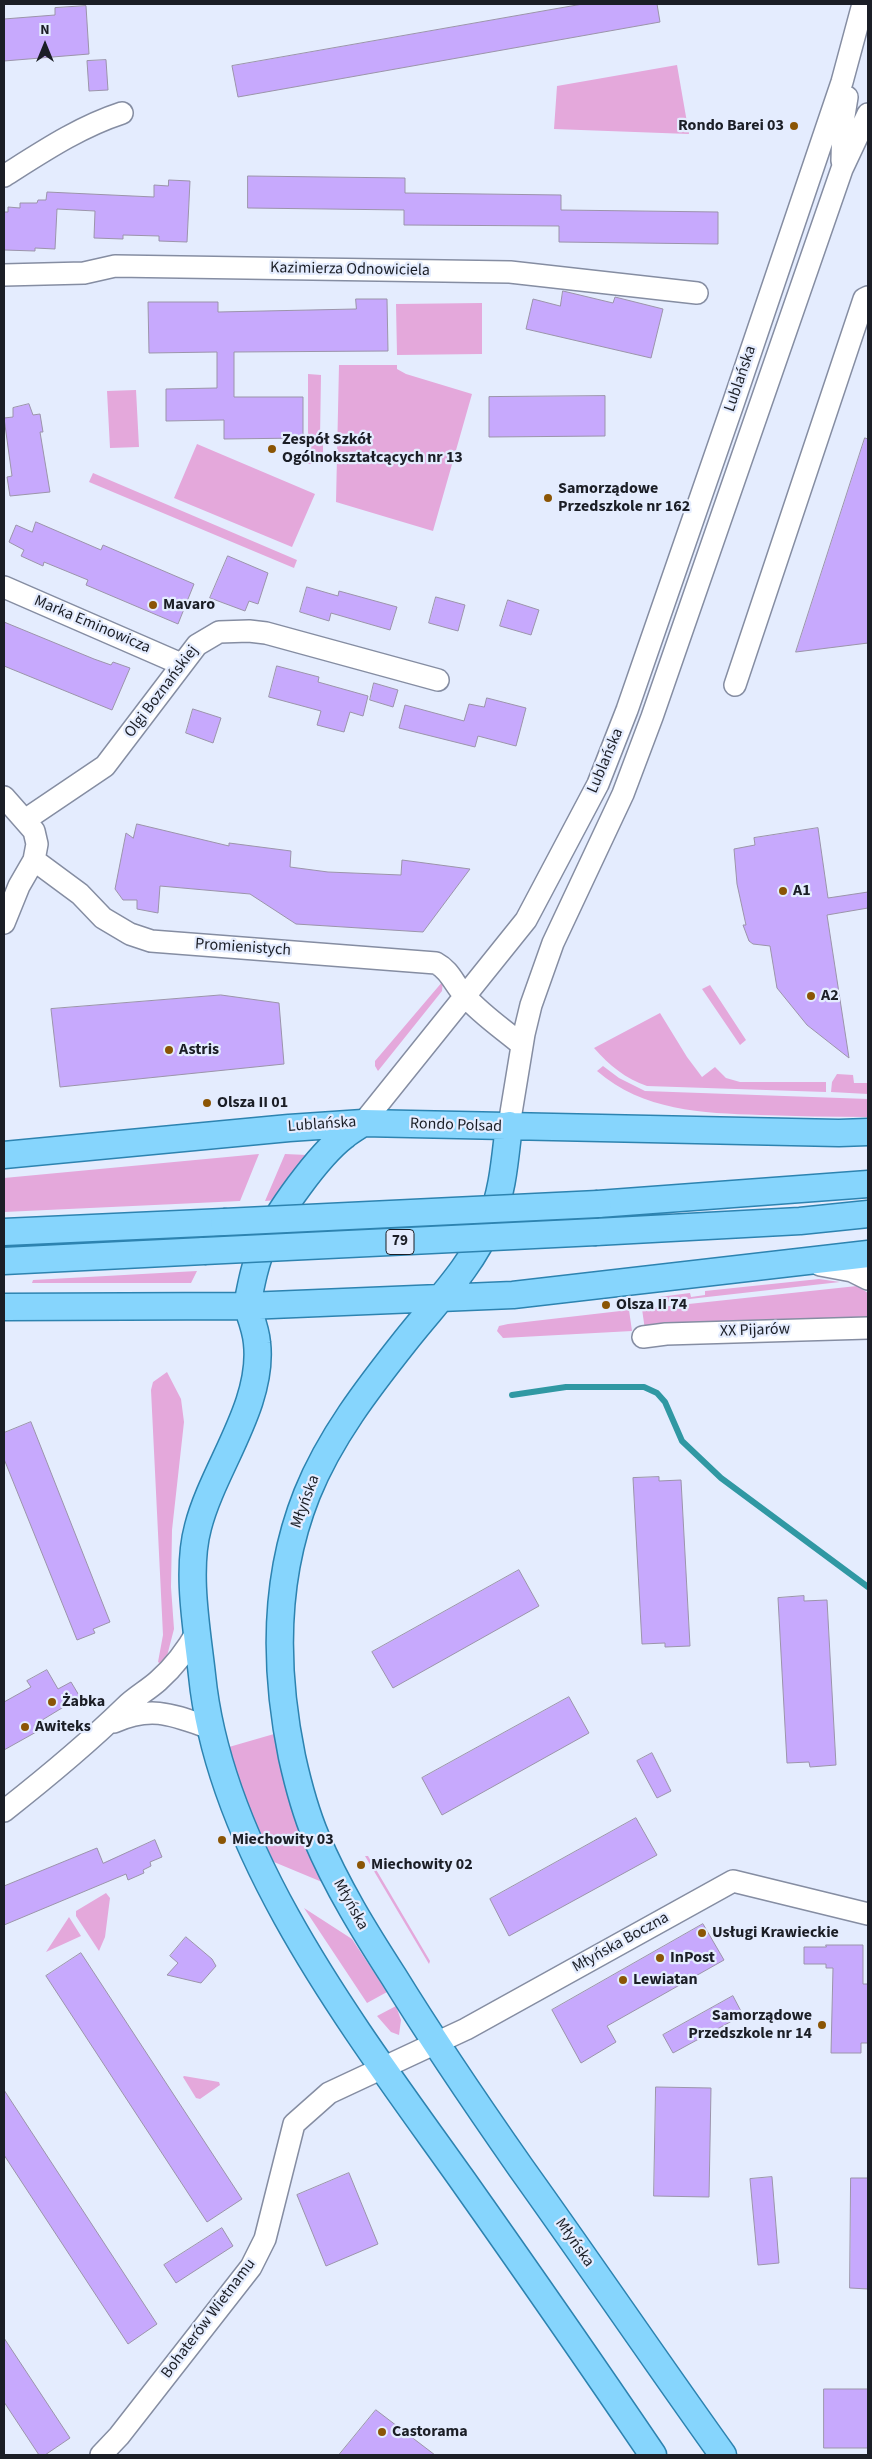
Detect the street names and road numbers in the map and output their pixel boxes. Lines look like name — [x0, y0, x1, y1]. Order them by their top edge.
street label: Kazimierza Odnowiciela — [270, 259, 430, 281]
street label: Lublańska — [721, 343, 761, 415]
street label: Marka Eminowicza — [31, 592, 153, 658]
street label: Olgi Boznańskiej — [121, 642, 203, 742]
street label: Lublańska — [584, 726, 628, 796]
street label: Promienistych — [194, 935, 292, 961]
street label: Lublańska — [287, 1113, 357, 1137]
street label: Rondo Polsad — [410, 1115, 502, 1137]
road number: 79 — [386, 1230, 414, 1254]
street label: XX Pijarów — [720, 1320, 790, 1342]
street label: Młyńska — [288, 1473, 324, 1531]
street label: Młyńska — [328, 1876, 372, 1934]
street label: Młyńska Boczna — [569, 1909, 673, 1977]
street label: Młyńska — [550, 2215, 598, 2271]
street label: Bohaterów Wietnamu — [158, 2255, 260, 2383]

